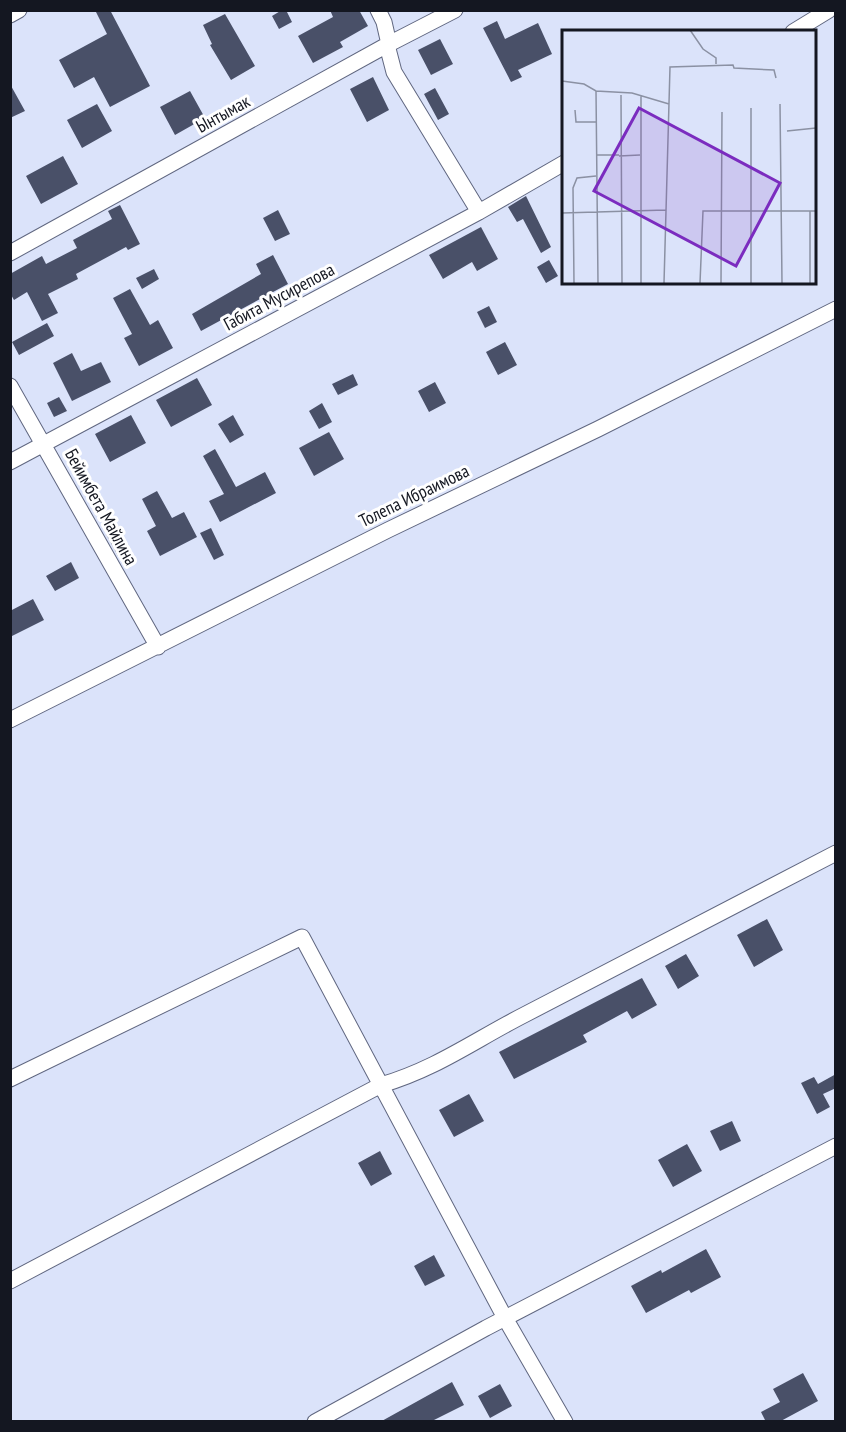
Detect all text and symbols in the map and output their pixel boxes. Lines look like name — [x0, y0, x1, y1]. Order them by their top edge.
inset map — [562, 30, 816, 284]
street label: Ынтымак — [192, 89, 254, 138]
street label: Габита Мусирепова — [219, 258, 338, 335]
street label: Бейимбета Майлина — [60, 445, 143, 569]
street label: Толепа Ибраимова — [355, 459, 473, 532]

